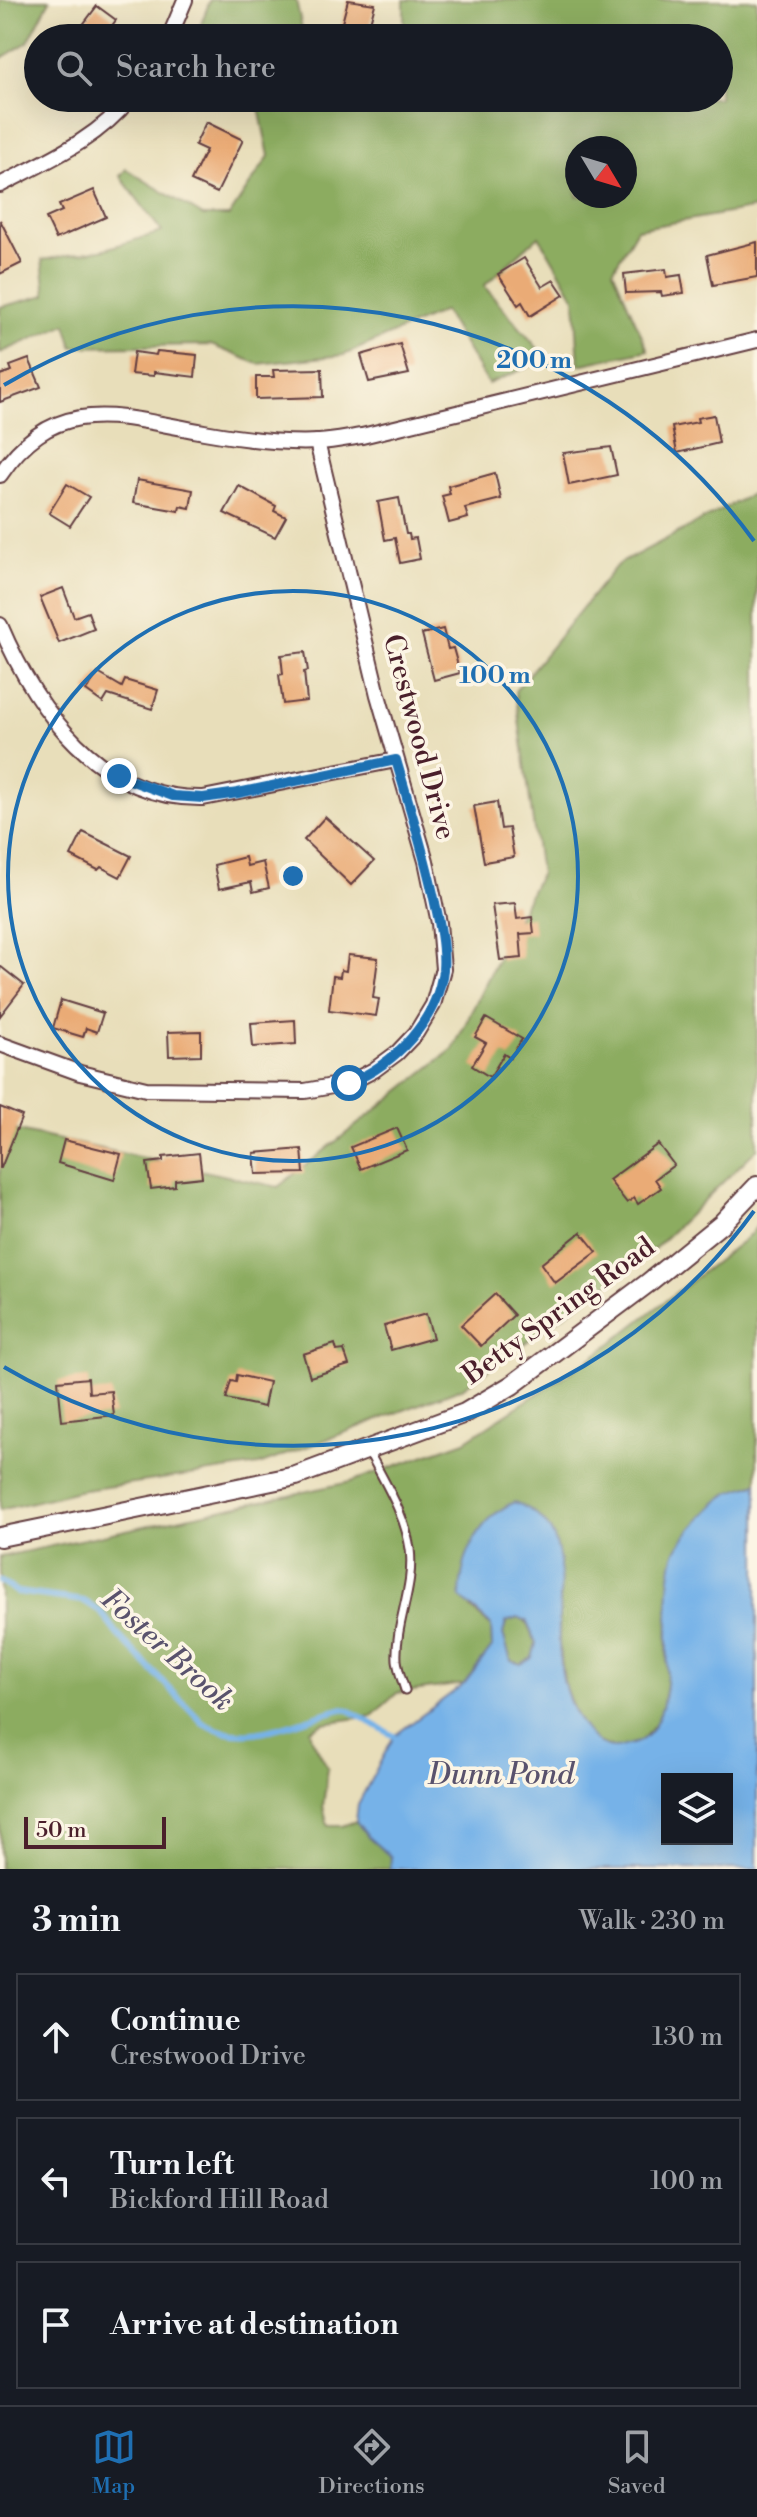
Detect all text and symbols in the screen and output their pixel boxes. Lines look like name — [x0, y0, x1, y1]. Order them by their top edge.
search box — [24, 24, 733, 112]
icon: search — [52, 46, 96, 90]
text: Search here — [116, 49, 276, 87]
north arrow — [565, 136, 637, 208]
text: 200 m — [496, 346, 572, 376]
street label: Crestwood Drive — [375, 631, 463, 843]
text: 100 m — [459, 661, 531, 691]
route end — [101, 758, 137, 794]
centre of rings — [279, 862, 307, 890]
route start — [331, 1065, 367, 1101]
street label: Betty Spring Road — [455, 1229, 662, 1393]
water label: Foster Brook — [93, 1580, 241, 1720]
water label: Dunn Pond — [427, 1756, 575, 1794]
map controls — [661, 1773, 733, 1845]
button: layers — [661, 1773, 733, 1845]
scale bar — [24, 1813, 166, 1849]
text: 50 m — [36, 1817, 87, 1844]
text: 3 min — [32, 1900, 121, 1942]
text: Walk · 230 m — [579, 1905, 725, 1937]
text: Continue — [110, 2002, 241, 2040]
icon: ahead — [34, 2015, 78, 2059]
text: 130 m — [652, 2021, 723, 2053]
text: Crestwood Drive — [110, 2040, 306, 2072]
text: Turn left — [110, 2146, 234, 2184]
icon: left — [34, 2159, 78, 2203]
text: 100 m — [650, 2165, 723, 2197]
text: Bickford Hill Road — [110, 2184, 329, 2216]
icon: arrive — [34, 2303, 78, 2347]
text: Arrive at destination — [110, 2306, 399, 2344]
tab: Map — [92, 2425, 136, 2500]
tab: Directions — [319, 2425, 425, 2500]
tab: Saved — [608, 2425, 665, 2500]

